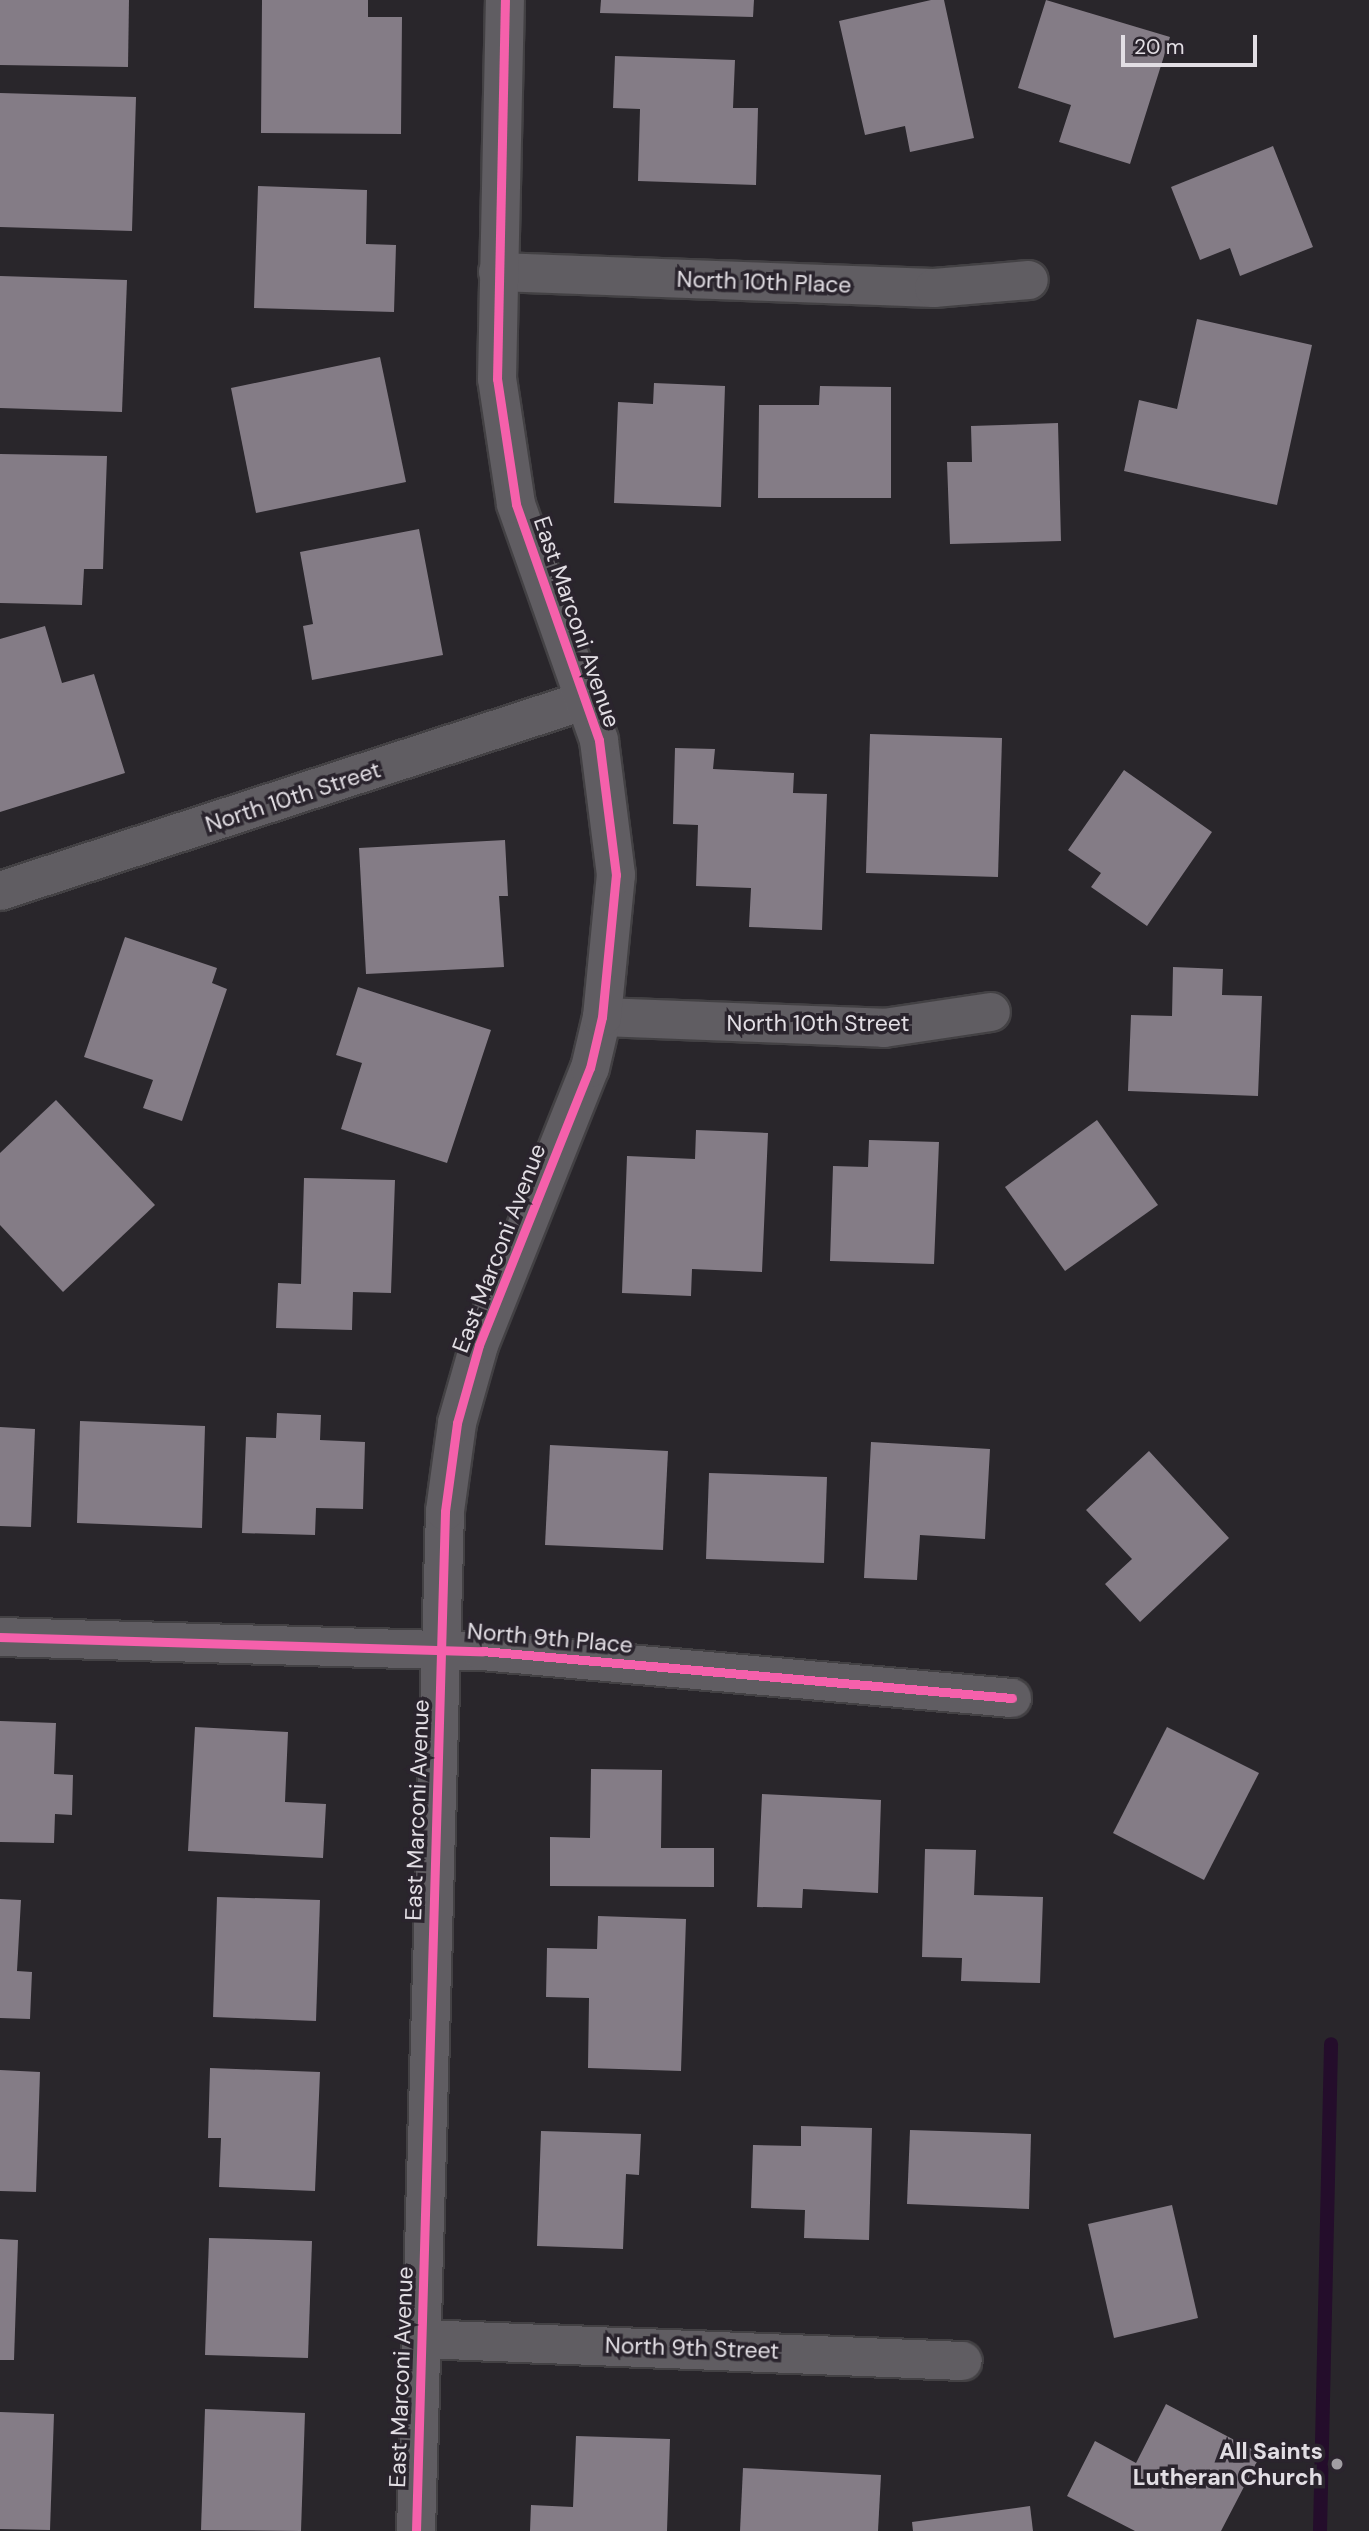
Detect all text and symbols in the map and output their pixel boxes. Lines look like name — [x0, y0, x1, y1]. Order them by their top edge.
scale bar — [1124, 21, 1260, 65]
text: 20 m — [1134, 33, 1185, 61]
street label: North 10th Place — [676, 265, 852, 299]
street label: East Marconi Avenue — [528, 513, 626, 731]
street label: North 10th Street — [202, 756, 384, 838]
street label: North 10th Street — [727, 1009, 909, 1037]
street label: East Marconi Avenue — [446, 1140, 552, 1356]
street label: North 9th Place — [466, 1617, 634, 1659]
street label: East Marconi Avenue — [399, 1699, 435, 1921]
street label: East Marconi Avenue — [383, 2266, 419, 2488]
street label: North 9th Street — [604, 2331, 780, 2365]
place label: All Saints Lutheran Church — [1133, 2437, 1323, 2491]
marker: All Saints Lutheran Church — [1329, 2456, 1345, 2472]

